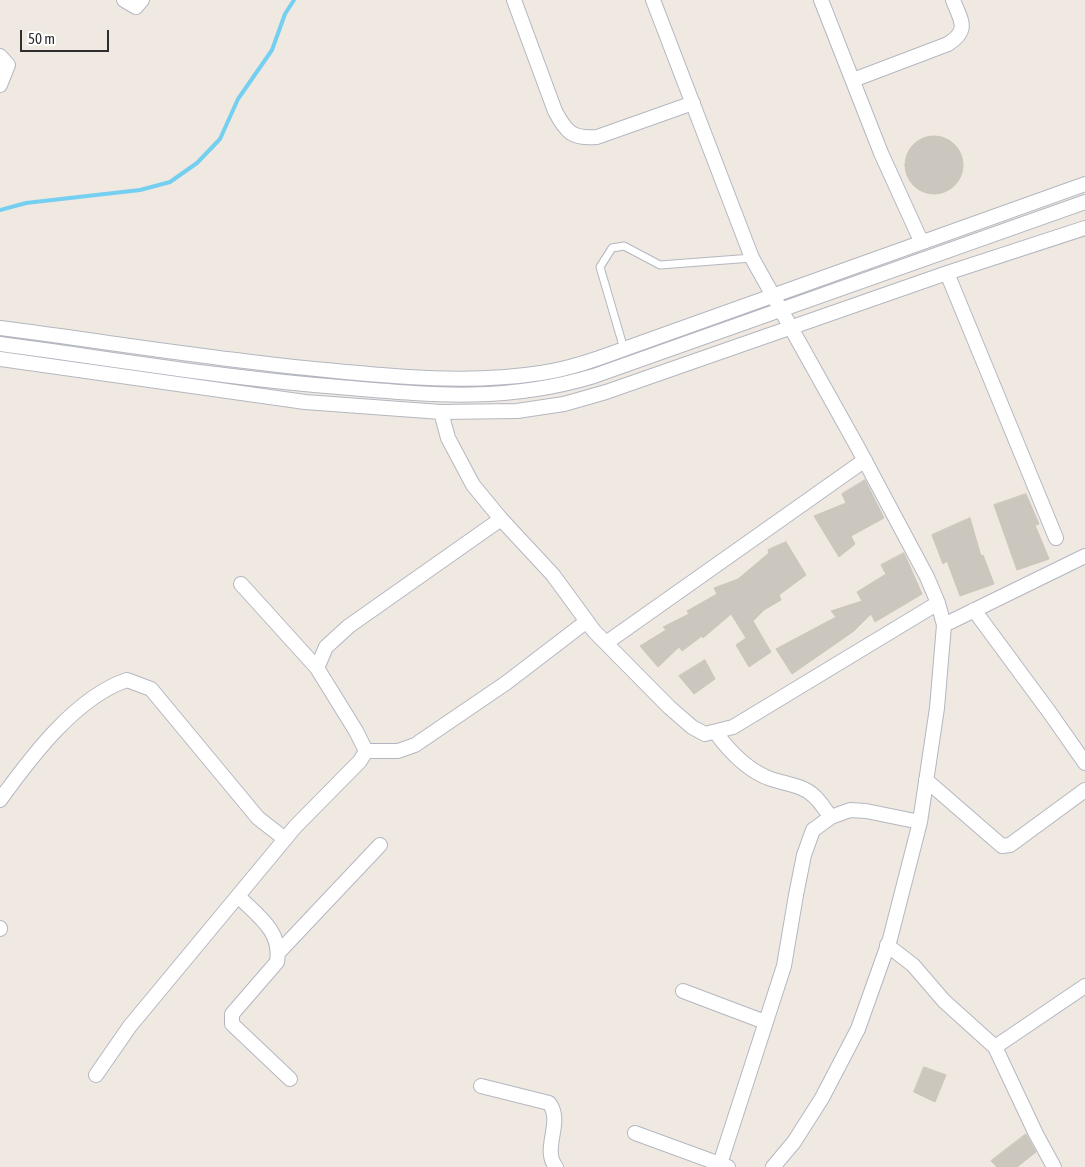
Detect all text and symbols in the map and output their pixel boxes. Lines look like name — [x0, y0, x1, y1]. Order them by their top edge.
scale bar — [22, 20, 111, 52]
text: 50 m — [28, 30, 55, 47]

